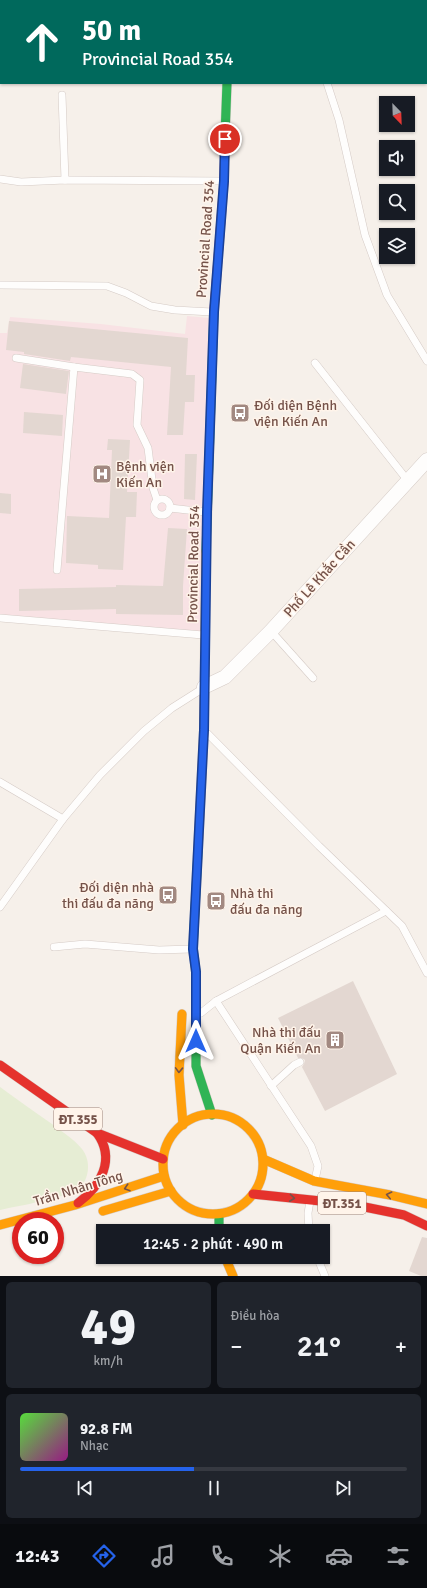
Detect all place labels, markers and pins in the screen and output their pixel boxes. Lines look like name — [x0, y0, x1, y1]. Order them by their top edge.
pin — [208, 122, 242, 156]
place label: Đối diện Bệnh viện Kiến An — [254, 397, 337, 430]
bus stop icon: Đối diện Bệnh viện Kiến An — [229, 402, 251, 424]
place label: Bệnh viện Kiến An — [116, 458, 174, 491]
hospital icon: Bệnh viện Kiến An — [91, 463, 113, 485]
place label: Đối diện nhà thi đấu đa năng — [62, 879, 154, 912]
bus stop icon: Đối diện nhà thi đấu đa năng — [157, 884, 179, 906]
place label: Nhà thi đấu đa năng — [230, 885, 303, 918]
bus stop icon: Nhà thi đấu đa năng — [205, 890, 227, 912]
place label: Nhà thi đấu Quận Kiến An — [240, 1024, 321, 1057]
building icon: Nhà thi đấu Quận Kiến An — [324, 1029, 346, 1051]

